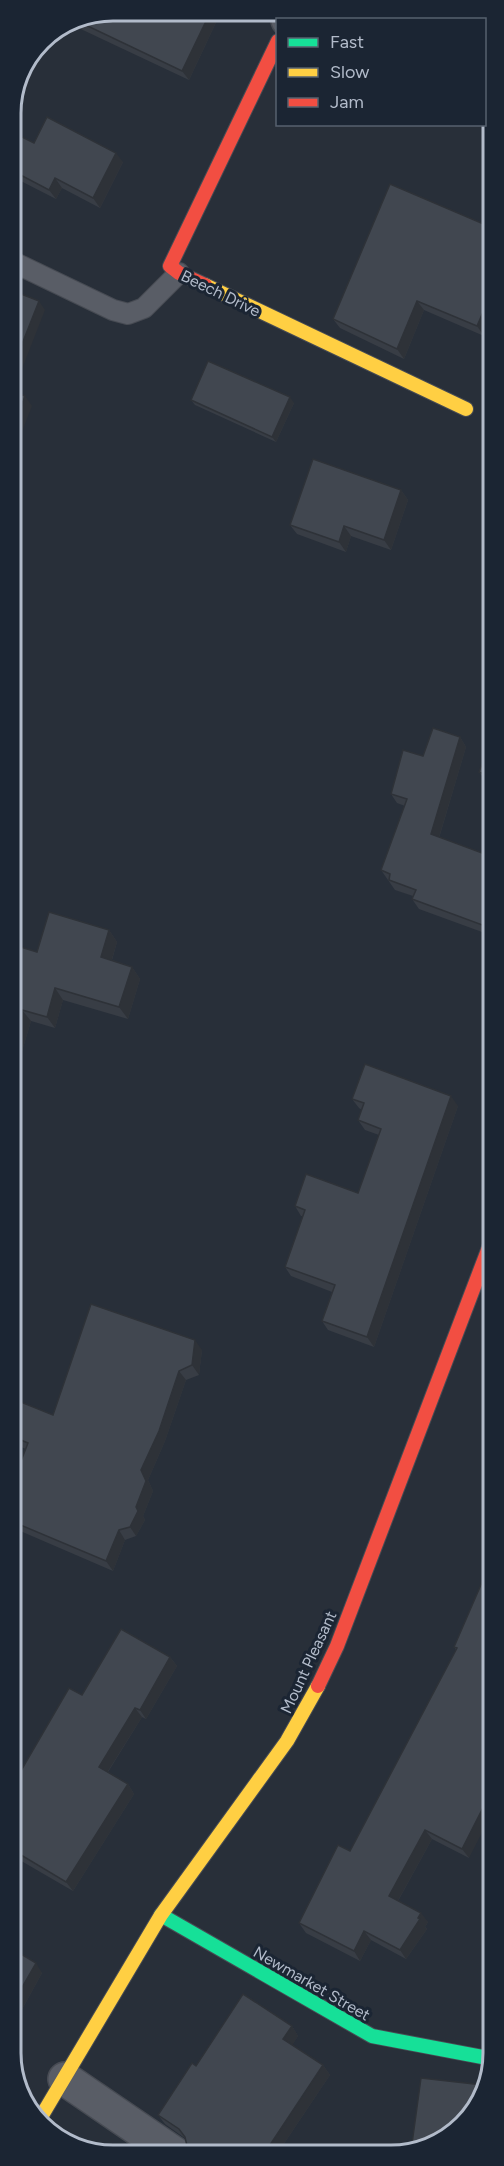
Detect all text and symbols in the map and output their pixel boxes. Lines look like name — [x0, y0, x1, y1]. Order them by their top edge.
legend — [276, 18, 486, 126]
text: Fast — [330, 31, 364, 53]
text: Slow — [330, 61, 369, 83]
text: Jam — [330, 91, 364, 113]
street label: Beech Drive — [178, 266, 264, 321]
street label: Mount Pleasant — [276, 1608, 341, 1717]
street label: Newmarket Street — [250, 1942, 374, 2025]

